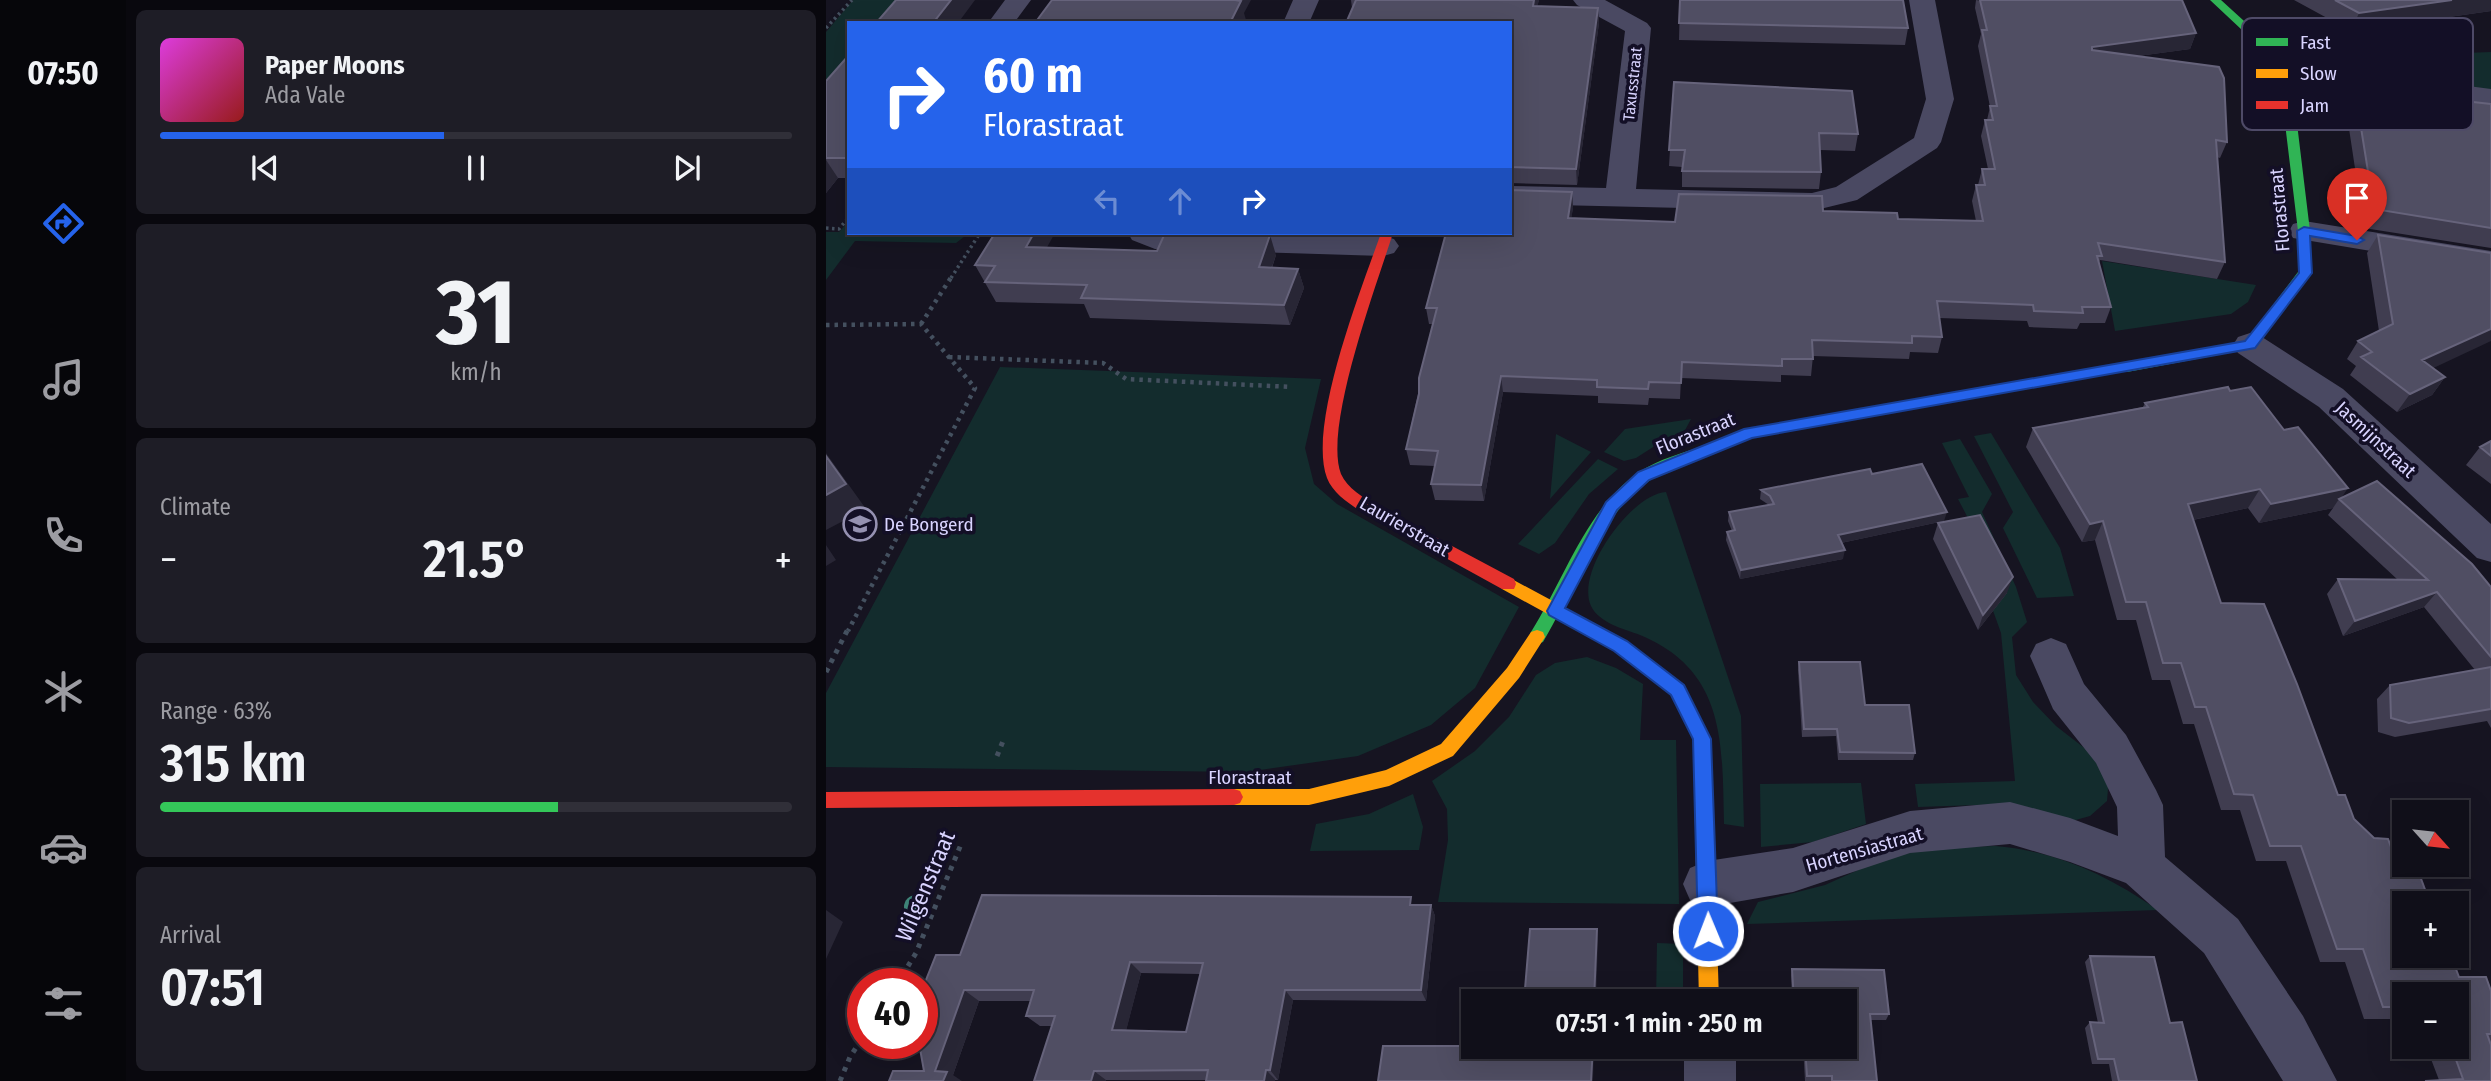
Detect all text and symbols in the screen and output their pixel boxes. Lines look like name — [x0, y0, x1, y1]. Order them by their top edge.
legend — [2242, 18, 2473, 130]
text: Fast — [2300, 31, 2331, 54]
street label: Taxusstraat — [1619, 45, 1646, 122]
text: 60 m — [983, 46, 1083, 105]
icon: right — [868, 49, 959, 140]
text: Paper Moons — [265, 50, 405, 81]
text: 07:50 — [27, 54, 99, 92]
text: Slow — [2300, 62, 2337, 85]
text: Ada Vale — [265, 81, 345, 109]
text: Jam — [2300, 94, 2329, 117]
text: Florastraat — [983, 106, 1123, 144]
icon: previous — [246, 149, 284, 187]
icon: pause — [457, 149, 495, 187]
icon: next — [668, 149, 706, 187]
street label: Florastraat — [2264, 167, 2295, 252]
pin — [2327, 168, 2387, 240]
icon: arrive — [2338, 179, 2376, 217]
icon: left — [1088, 182, 1126, 220]
icon: ahead — [1161, 182, 1199, 220]
icon: right — [1234, 182, 1272, 220]
icon: directions — [39, 199, 88, 248]
text: 31 — [436, 258, 516, 367]
icon: music — [39, 355, 88, 404]
text: km/h — [450, 358, 502, 386]
street label: Jasmijnstraat — [2331, 396, 2421, 483]
street label: Florastraat — [1652, 407, 1739, 460]
street label: Laurierstraat — [1356, 492, 1454, 562]
text: Climate — [160, 493, 231, 521]
school or university icon: De Bongerd — [841, 505, 879, 543]
icon: phone — [39, 511, 88, 560]
place label: De Bongerd — [884, 513, 974, 536]
text: 21.5° — [423, 528, 529, 591]
text: − — [160, 537, 177, 583]
text: + — [775, 537, 792, 583]
icon: climate — [39, 667, 88, 716]
text: Range · 63% — [160, 697, 272, 725]
text: 315 km — [160, 732, 307, 795]
street label: Florastraat — [1208, 766, 1292, 789]
north arrow — [2392, 800, 2469, 877]
map controls — [2392, 800, 2469, 1059]
street label: Hortensiastraat — [1803, 822, 1926, 877]
icon: car — [39, 823, 88, 872]
street label: Wilgenstraat — [889, 826, 961, 946]
button: + — [2392, 891, 2469, 968]
position arrow — [1671, 894, 1745, 968]
text: Arrival — [160, 921, 221, 949]
text: 07:51 — [160, 956, 265, 1019]
speed limit sign: 40 — [847, 968, 938, 1059]
icon: filters — [39, 979, 88, 1028]
button: − — [2392, 982, 2469, 1059]
text: 07:51 · 1 min · 250 m — [1555, 1008, 1763, 1039]

